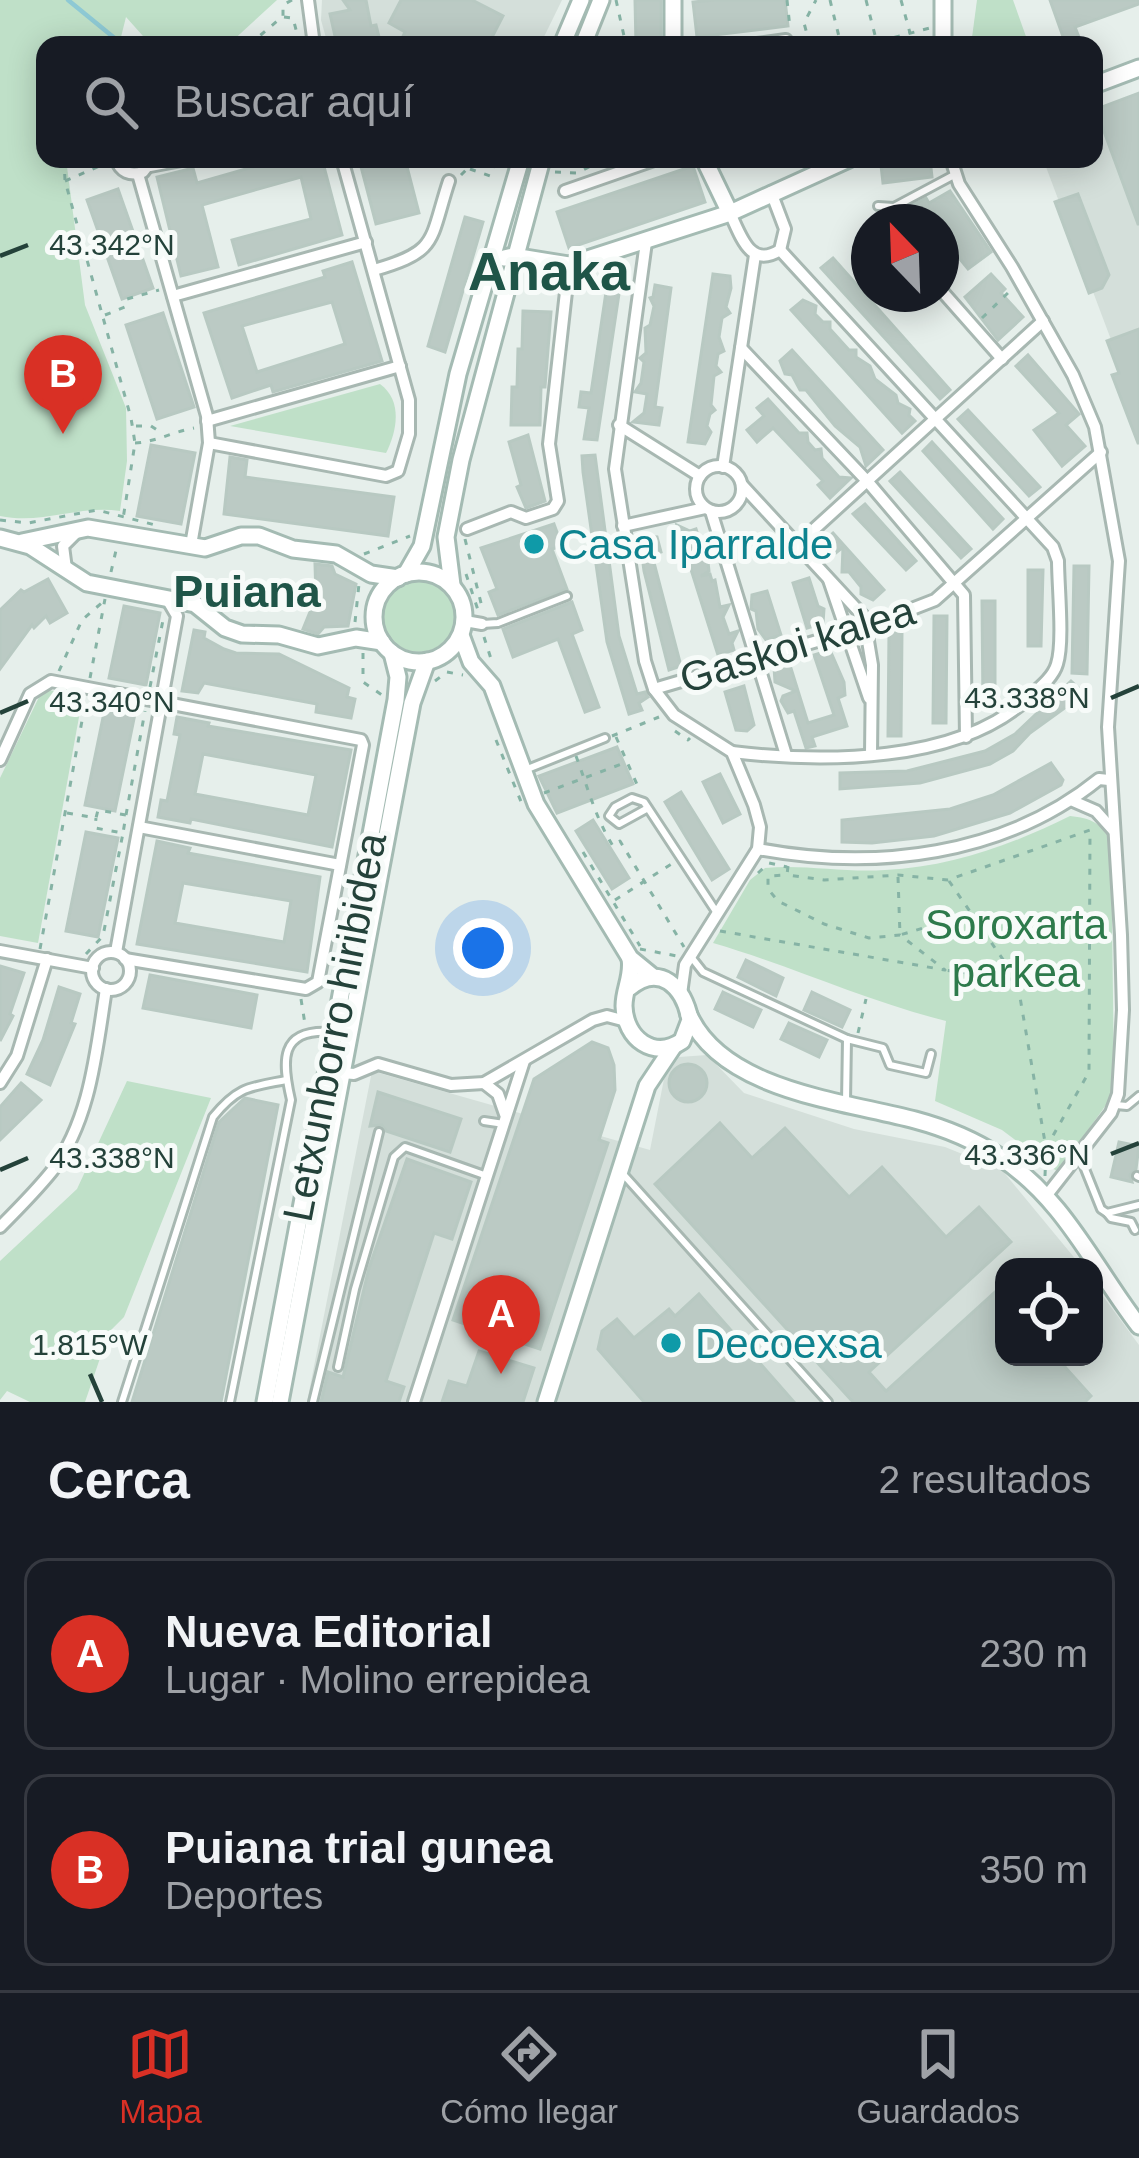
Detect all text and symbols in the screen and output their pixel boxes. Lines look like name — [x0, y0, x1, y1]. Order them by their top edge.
search box — [36, 36, 1103, 168]
icon: search — [78, 69, 144, 135]
text: Buscar aquí — [174, 76, 414, 127]
north arrow — [851, 204, 959, 312]
text: 43.342°N — [49, 228, 175, 261]
district label: Anaka — [468, 241, 631, 301]
pin: B — [24, 335, 102, 434]
place label: Casa Iparralde — [558, 521, 833, 568]
marker: Casa Iparralde — [521, 531, 547, 557]
district label: Puiana — [173, 566, 322, 617]
street label: Gaskoi kalea — [674, 586, 921, 702]
text: 43.338°N — [964, 681, 1090, 714]
text: 43.340°N — [49, 685, 175, 718]
street label: Letxunborro hiribidea — [274, 828, 395, 1225]
park label: Soroxarta parkea — [925, 901, 1108, 996]
your location — [453, 918, 513, 978]
text: 43.336°N — [964, 1138, 1090, 1171]
text: 43.338°N — [49, 1141, 175, 1174]
map controls — [995, 1258, 1103, 1366]
button: locate — [995, 1258, 1103, 1366]
pin: A — [462, 1275, 540, 1374]
place label: Decoexsa — [695, 1320, 882, 1367]
text: 1.815°W — [32, 1328, 148, 1361]
marker: Decoexsa — [658, 1330, 684, 1356]
text: Cerca — [48, 1452, 190, 1509]
text: 2 resultados — [879, 1458, 1091, 1501]
text: Nueva Editorial — [165, 1606, 493, 1657]
text: A — [76, 1632, 104, 1675]
text: 230 m — [980, 1632, 1088, 1675]
text: Lugar · Molino errepidea — [165, 1658, 590, 1701]
text: Puiana trial gunea — [165, 1822, 553, 1873]
text: B — [76, 1848, 104, 1891]
text: 350 m — [980, 1848, 1088, 1891]
text: Deportes — [165, 1874, 323, 1917]
tab: Mapa — [119, 2021, 202, 2131]
tab: Cómo llegar — [440, 2021, 618, 2131]
tab: Guardados — [857, 2021, 1020, 2131]

